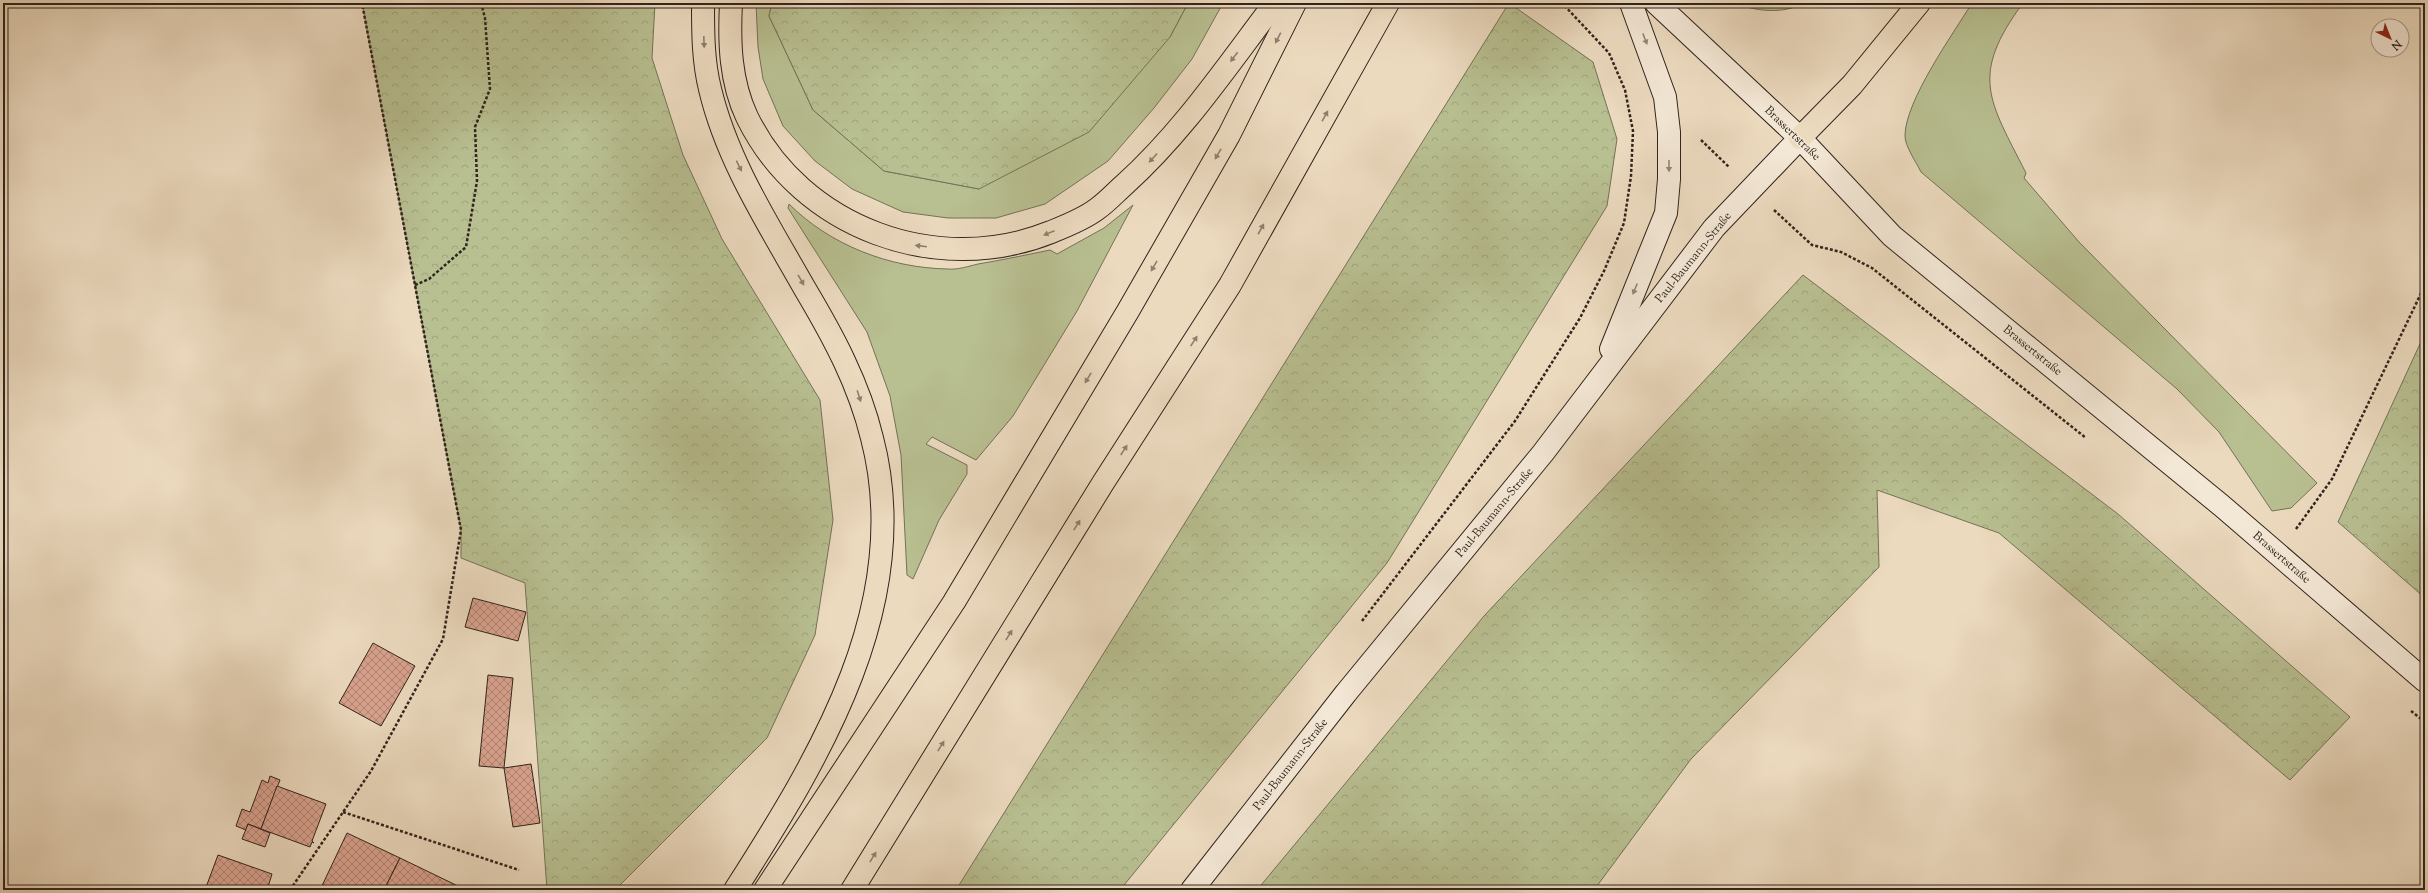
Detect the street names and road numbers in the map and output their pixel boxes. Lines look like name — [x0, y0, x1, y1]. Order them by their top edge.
street label: Brassertstraße — [1760, 102, 1825, 165]
street label: Paul-Baumann-Straße — [1651, 208, 1737, 307]
street label: Brassertstraße — [1999, 321, 2066, 381]
street label: Paul-Baumann-Straße — [1452, 463, 1538, 562]
street label: Brassertstraße — [2248, 527, 2315, 588]
street label: Paul-Baumann-Straße — [1249, 714, 1333, 815]

